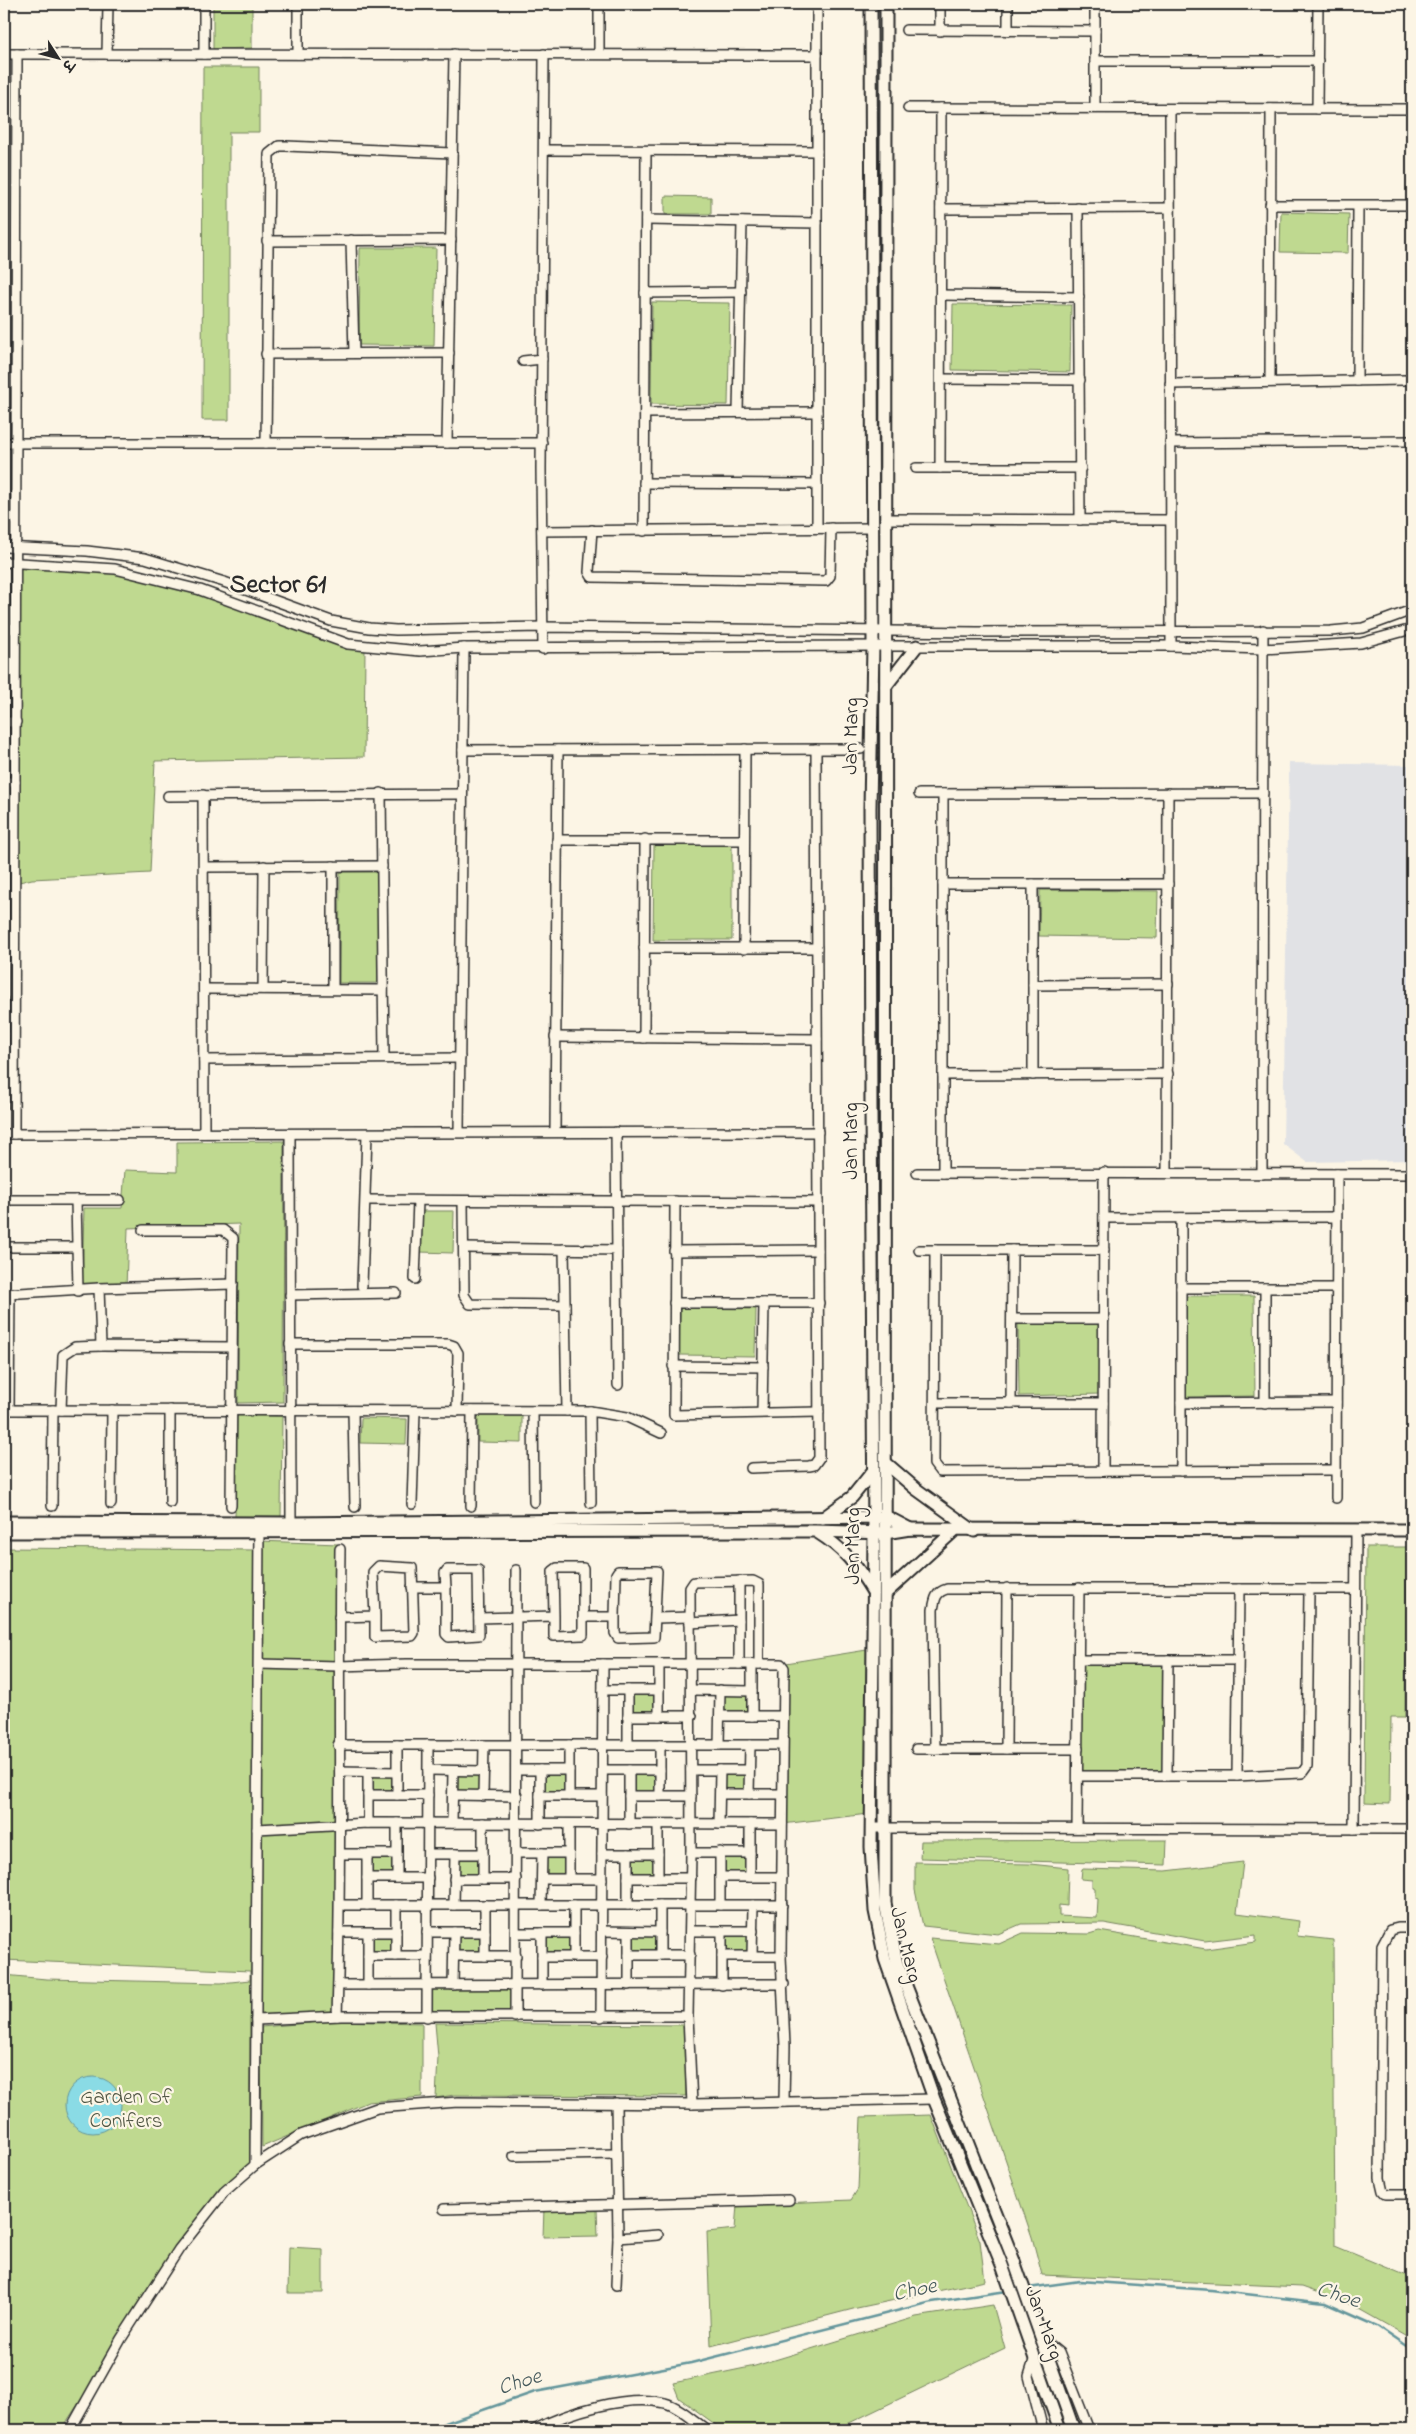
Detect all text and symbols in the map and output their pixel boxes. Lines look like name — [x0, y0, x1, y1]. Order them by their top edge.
north arrow — [32, 32, 82, 82]
text: उ — [55, 53, 80, 76]
district label: Sector 61 — [230, 567, 327, 605]
street label: Jan Marg — [836, 697, 870, 775]
street label: Jan Marg — [837, 1102, 869, 1180]
street label: Jan Marg — [839, 1507, 871, 1585]
street label: Jan Marg — [879, 1904, 929, 1987]
park label: Garden Of Conifers — [80, 2083, 172, 2137]
water label: Choe — [890, 2271, 941, 2311]
water label: Choe — [1312, 2274, 1365, 2318]
street label: Jan Marg — [1014, 2282, 1070, 2365]
water label: Choe — [494, 2361, 547, 2405]

